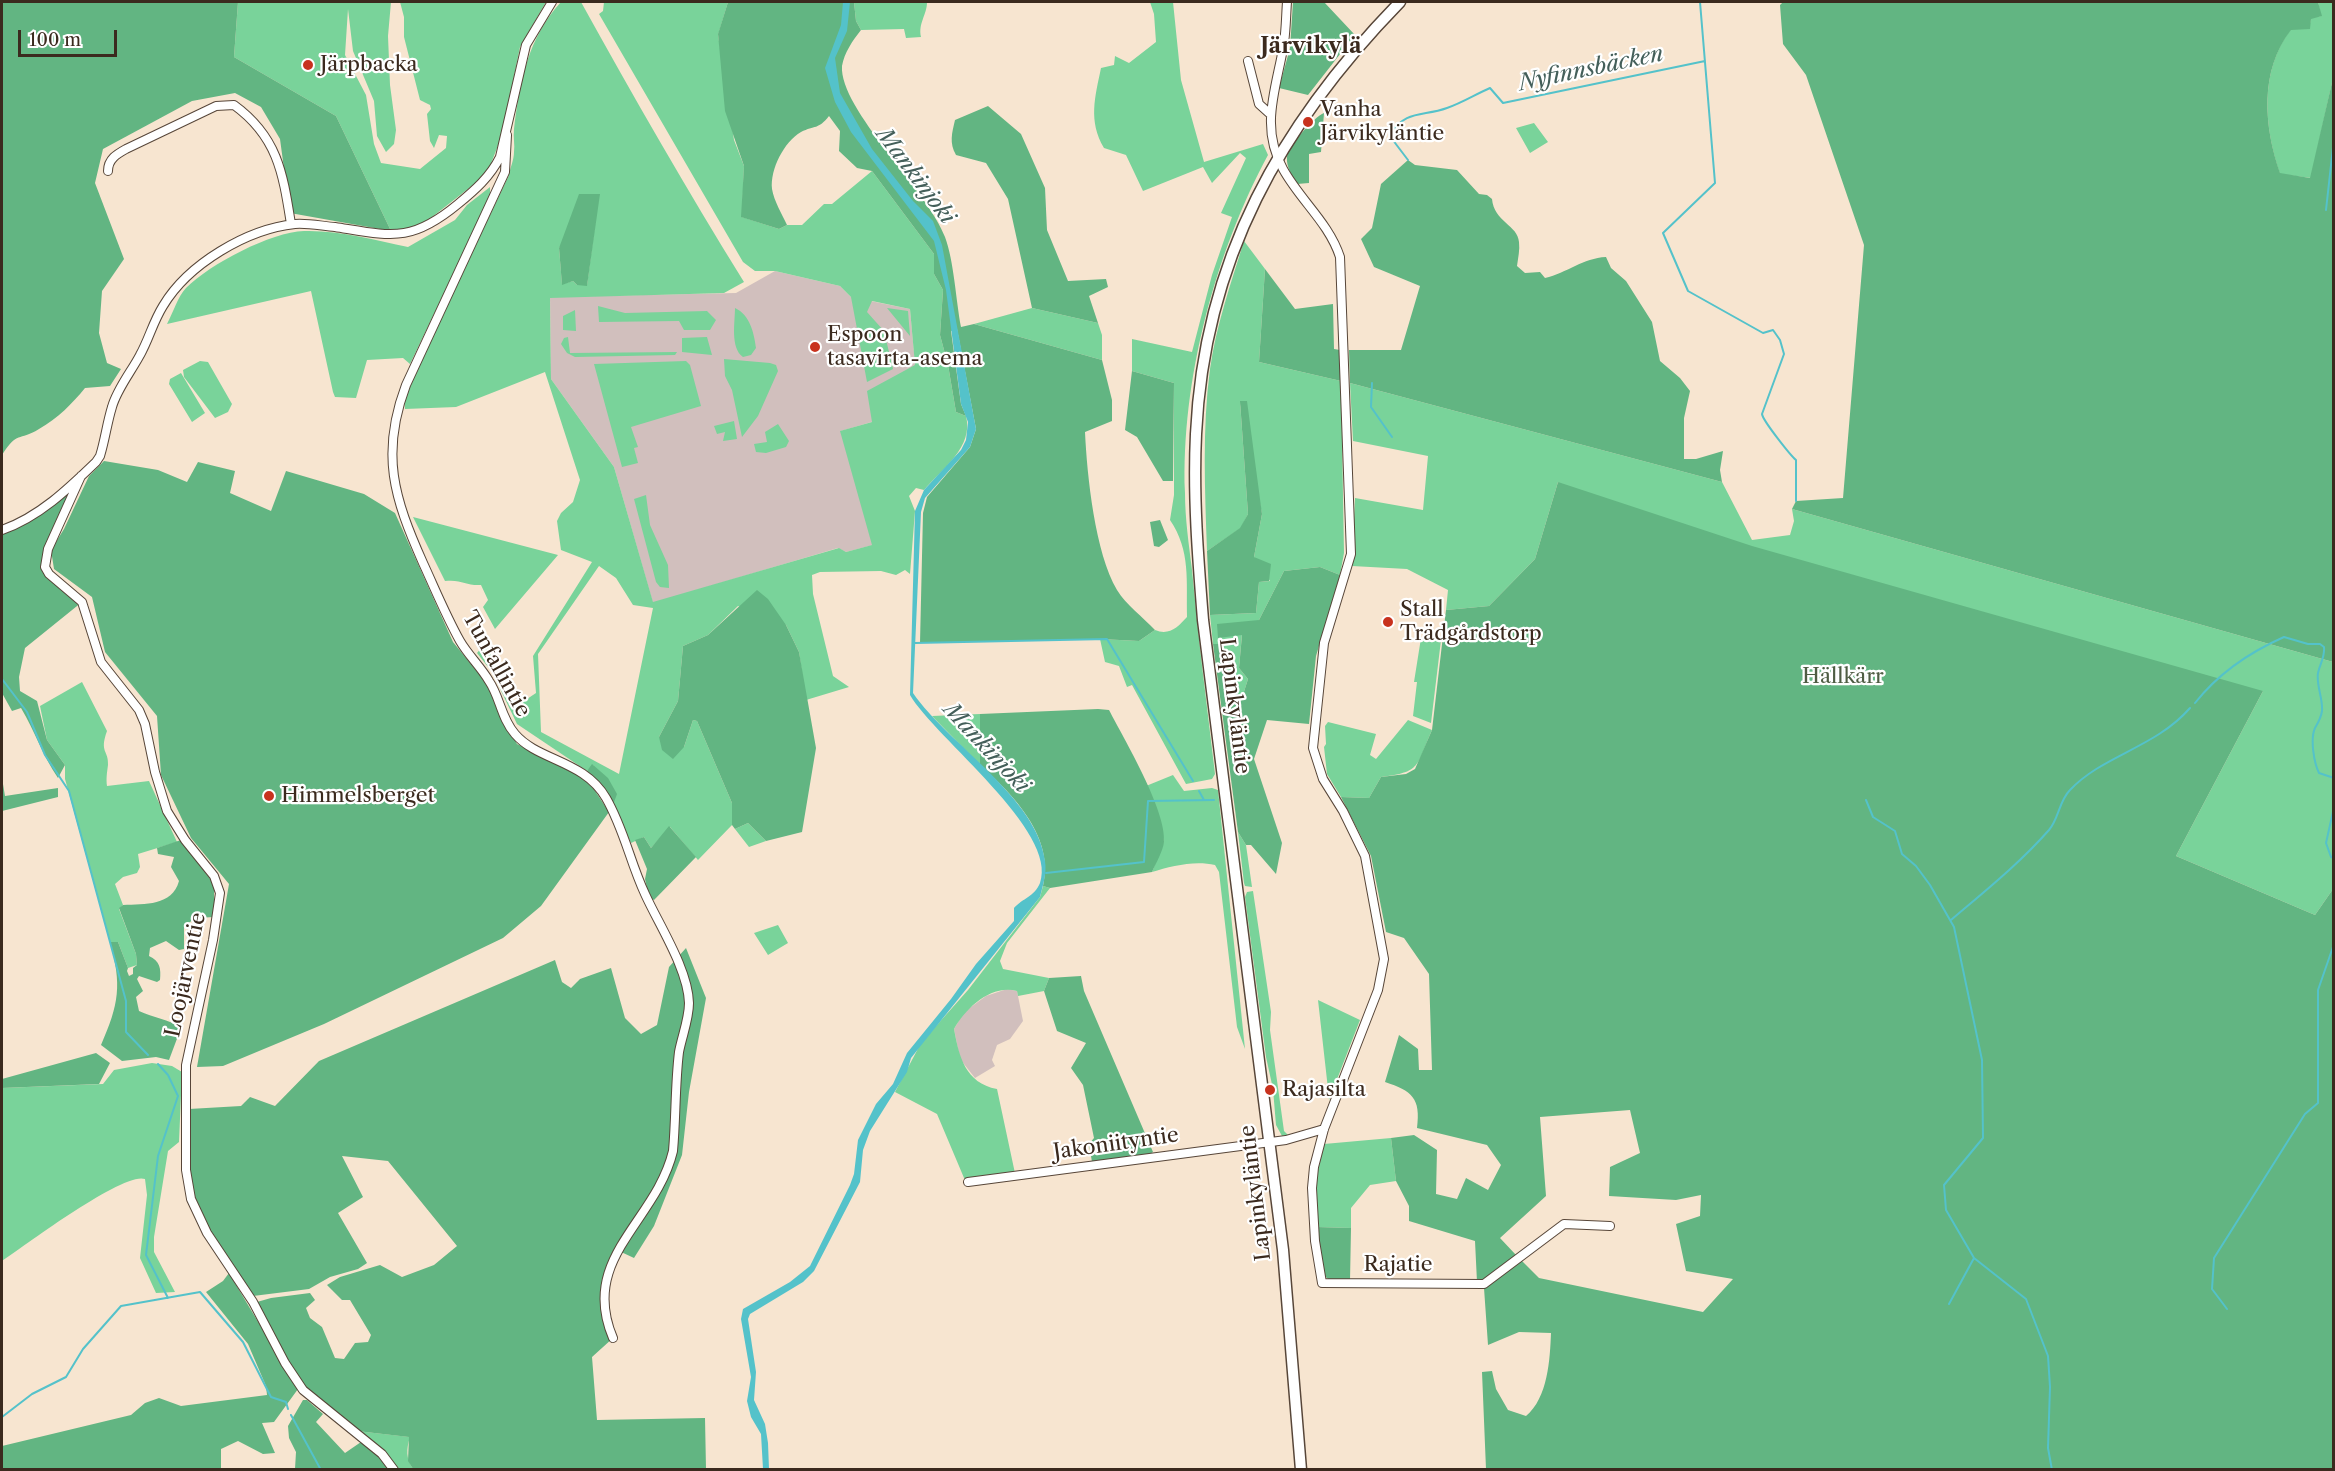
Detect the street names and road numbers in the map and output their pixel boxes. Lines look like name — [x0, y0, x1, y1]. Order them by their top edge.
street label: Tunfallintie — [457, 607, 535, 721]
street label: Lapinkyläntie — [1213, 637, 1255, 775]
street label: Loojärventie — [161, 910, 211, 1040]
street label: Jakoniityntie — [1052, 1123, 1180, 1165]
street label: Lapinkyläntie — [1235, 1124, 1277, 1262]
street label: Rajatie — [1363, 1252, 1433, 1278]

